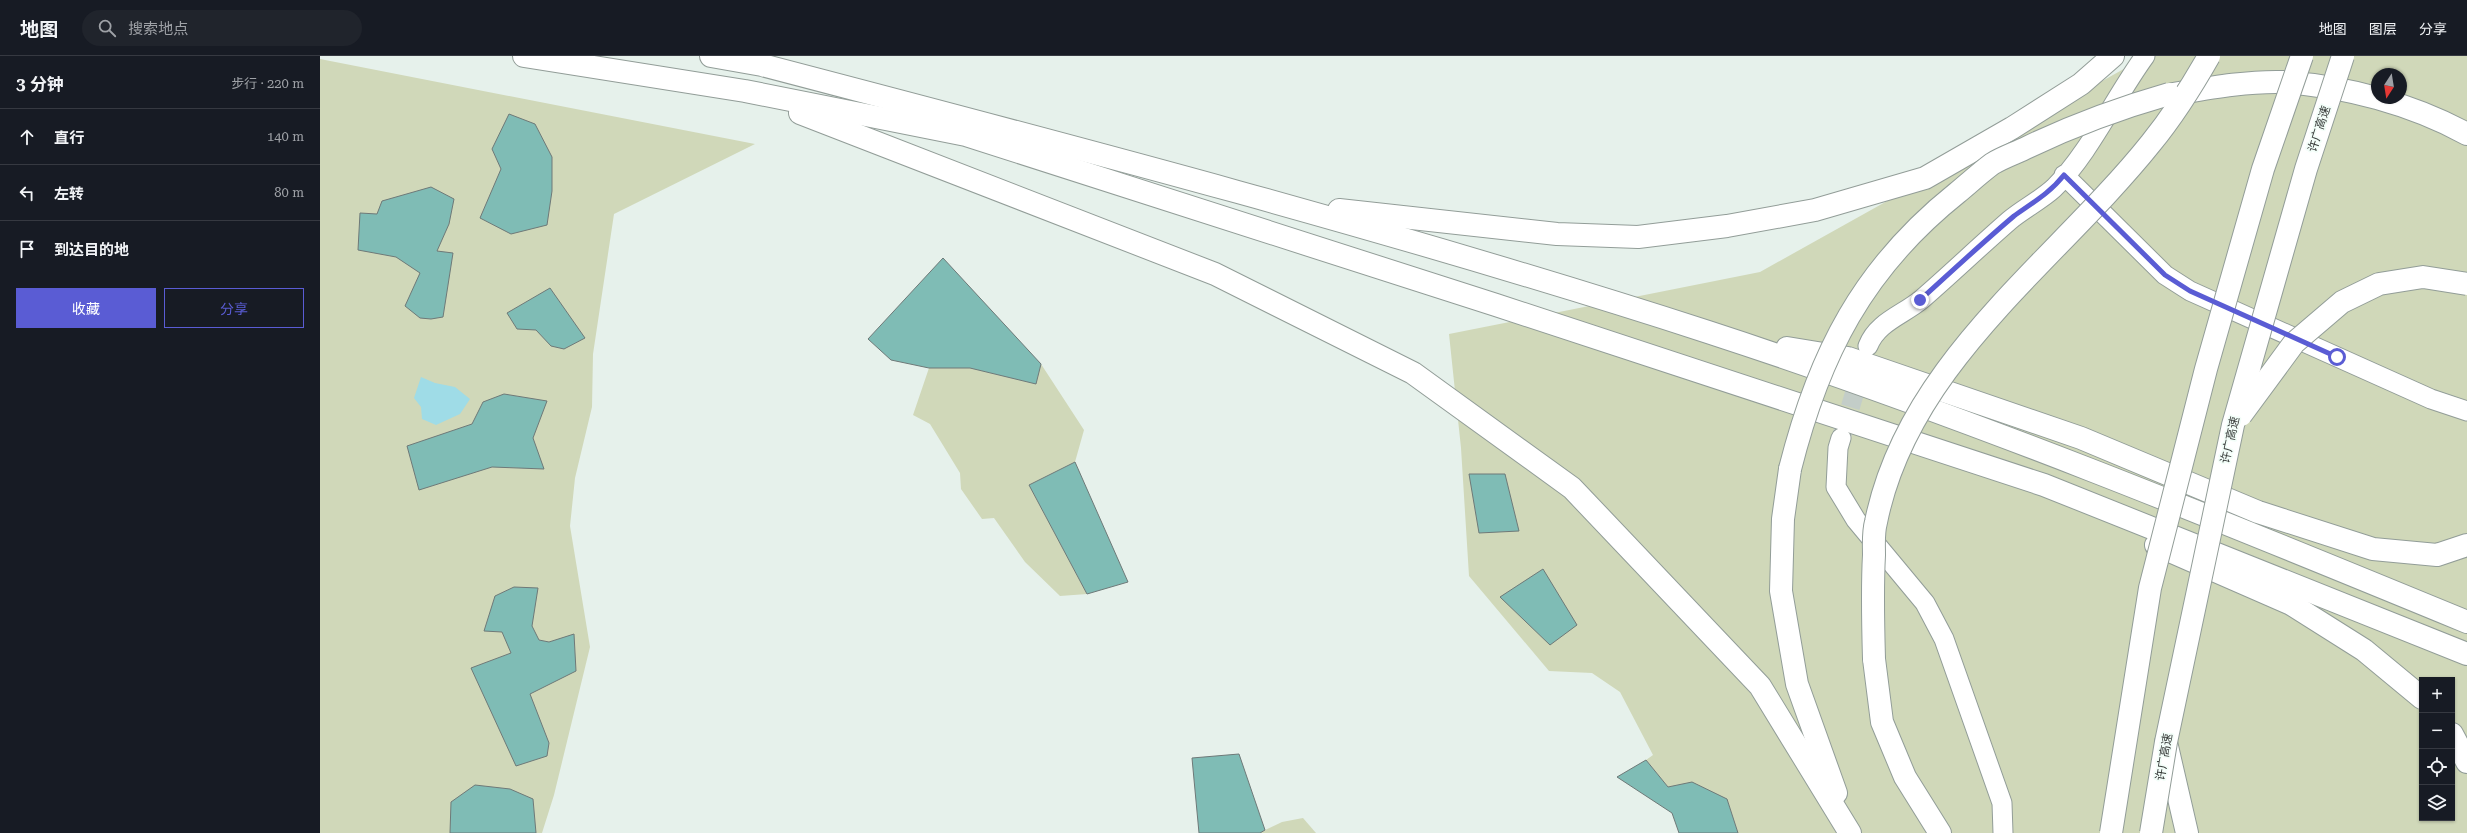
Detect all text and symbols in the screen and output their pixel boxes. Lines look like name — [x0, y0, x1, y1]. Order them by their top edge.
search box — [82, 10, 362, 46]
icon: search — [96, 17, 118, 39]
text: 地图 — [20, 18, 58, 41]
text: 搜索地点 — [128, 20, 188, 38]
text: 地图 — [2319, 21, 2347, 37]
text: 图层 — [2369, 21, 2397, 37]
text: 分享 — [2419, 21, 2447, 37]
north arrow — [2371, 68, 2407, 104]
text: 3 分钟 — [16, 74, 64, 94]
text: 步行 · 220 m — [231, 76, 304, 91]
street label: 许广高速 — [2305, 104, 2333, 154]
icon: ahead — [16, 126, 38, 148]
text: 直行 — [54, 129, 84, 147]
text: 140 m — [267, 129, 304, 144]
icon: left — [16, 182, 38, 204]
text: 左转 — [54, 185, 84, 203]
text: 80 m — [274, 185, 304, 200]
icon: arrive — [16, 238, 38, 260]
text: 到达目的地 — [54, 241, 129, 259]
button: 收藏 — [16, 288, 156, 328]
button: 分享 — [164, 288, 304, 328]
route end — [1911, 291, 1929, 309]
route start — [2328, 348, 2346, 366]
street label: 许广高速 — [2218, 415, 2242, 465]
map controls — [2419, 677, 2455, 821]
button: + — [2419, 677, 2455, 713]
button: − — [2419, 713, 2455, 749]
street label: 许广高速 — [2153, 732, 2175, 782]
button: locate — [2419, 749, 2455, 785]
button: layers — [2419, 785, 2455, 821]

